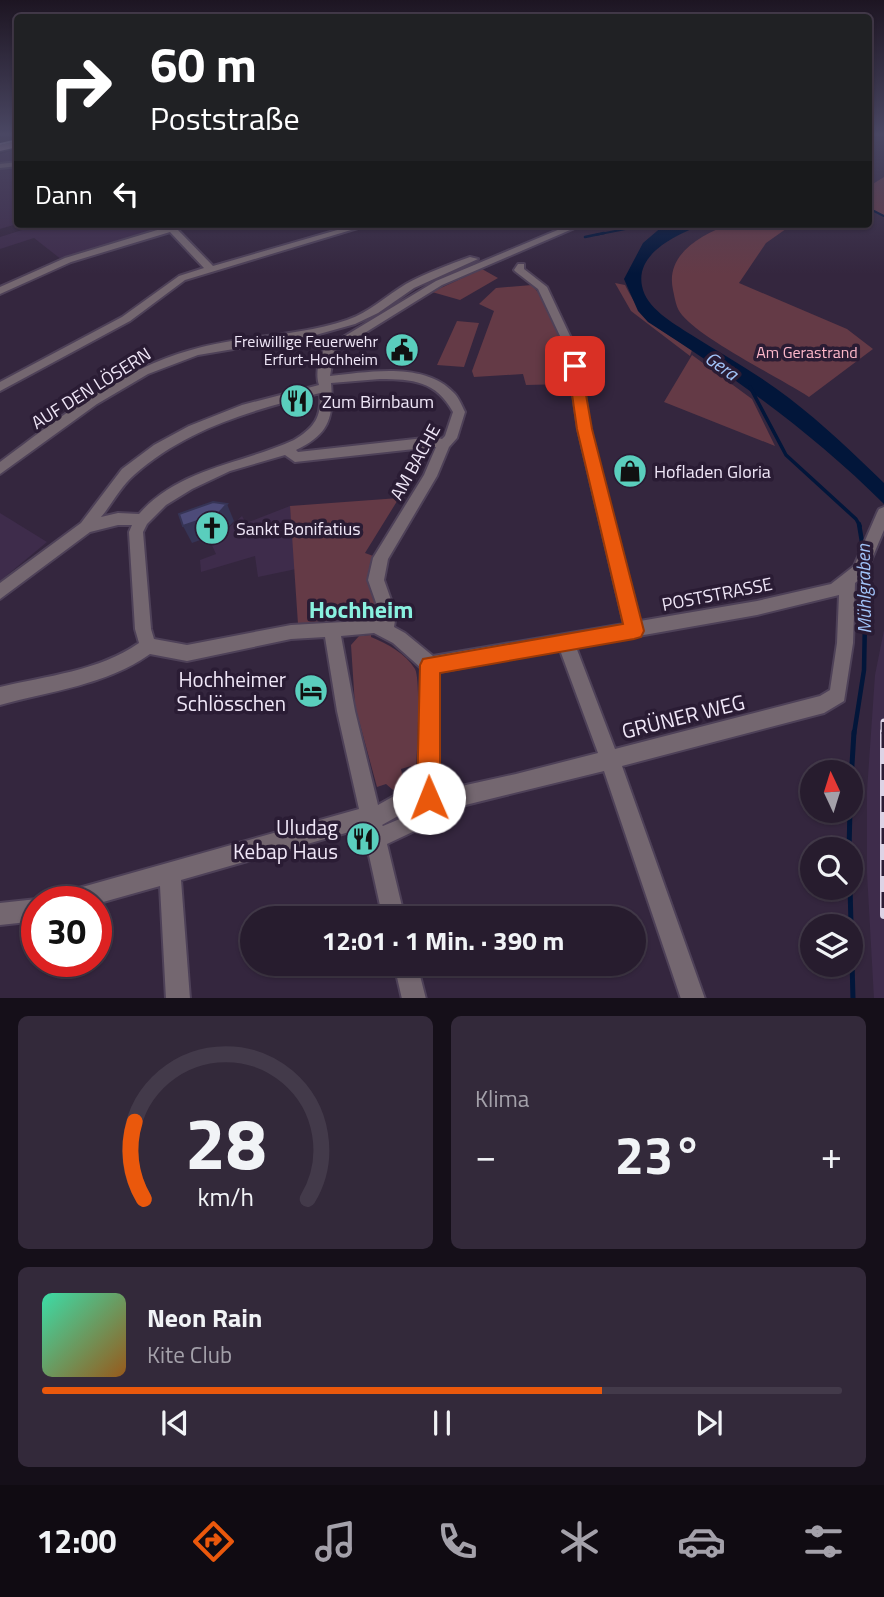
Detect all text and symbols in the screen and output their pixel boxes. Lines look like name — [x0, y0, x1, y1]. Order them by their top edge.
text: 60 m — [150, 26, 257, 101]
icon: right — [35, 42, 126, 133]
text: Poststraße — [150, 94, 300, 142]
text: Dann — [35, 175, 93, 214]
icon: left — [107, 175, 145, 213]
place label: Freiwillige Feuerwehr Erfurt-Hochheim — [234, 329, 378, 371]
public building icon: Freiwillige Feuerwehr Erfurt-Hochheim — [383, 331, 421, 369]
pin — [545, 336, 605, 396]
street label: AUF DEN LÖSERN — [26, 340, 156, 436]
park label: Am Gerastrand — [756, 340, 858, 364]
water label: Gera — [699, 343, 746, 388]
icon: arrive — [556, 347, 594, 385]
restaurant icon: Zum Birnbaum — [278, 382, 316, 420]
place label: Zum Birnbaum — [322, 388, 434, 415]
street label: AM BACHE — [383, 419, 447, 505]
shop icon: Hofladen Gloria — [611, 452, 649, 490]
place label: Hofladen Gloria — [654, 458, 771, 485]
church icon: Sankt Bonifatius — [193, 509, 231, 547]
place label: Sankt Bonifatius — [236, 515, 361, 542]
water label: Mühlgraben — [848, 543, 878, 634]
street label: POSTSTRASSE — [659, 570, 775, 618]
district label: Hochheim — [309, 591, 413, 627]
place label: Hochheimer Schlösschen — [176, 663, 286, 719]
hotel icon: Hochheimer Schlösschen — [292, 672, 330, 710]
street label: GRÜNER WEG — [618, 685, 748, 747]
north arrow — [800, 760, 863, 822]
map controls — [800, 760, 863, 977]
position arrow — [392, 761, 466, 835]
place label: Uludag Kebap Haus — [233, 811, 338, 867]
restaurant icon: Uludag Kebap Haus — [344, 820, 382, 858]
button: search — [800, 837, 863, 900]
speed limit sign: 30 — [21, 886, 112, 977]
button: layers — [800, 914, 863, 977]
text: 12:01 · 1 Min. · 390 m — [322, 921, 564, 960]
text: Klima — [475, 1081, 529, 1116]
text: 28 — [185, 1087, 266, 1197]
text: 23° — [615, 1115, 702, 1194]
text: − — [475, 1126, 496, 1184]
text: + — [821, 1126, 842, 1184]
text: km/h — [197, 1177, 254, 1215]
text: Neon Rain — [147, 1298, 262, 1337]
text: Kite Club — [147, 1337, 232, 1372]
icon: previous — [156, 1404, 194, 1442]
icon: pause — [423, 1404, 461, 1442]
icon: next — [690, 1404, 728, 1442]
text: 12:00 — [36, 1517, 116, 1565]
icon: directions — [189, 1517, 238, 1566]
icon: music — [311, 1517, 360, 1566]
icon: phone — [433, 1517, 482, 1566]
icon: climate — [555, 1517, 604, 1566]
icon: car — [677, 1517, 726, 1566]
icon: filters — [799, 1517, 848, 1566]

